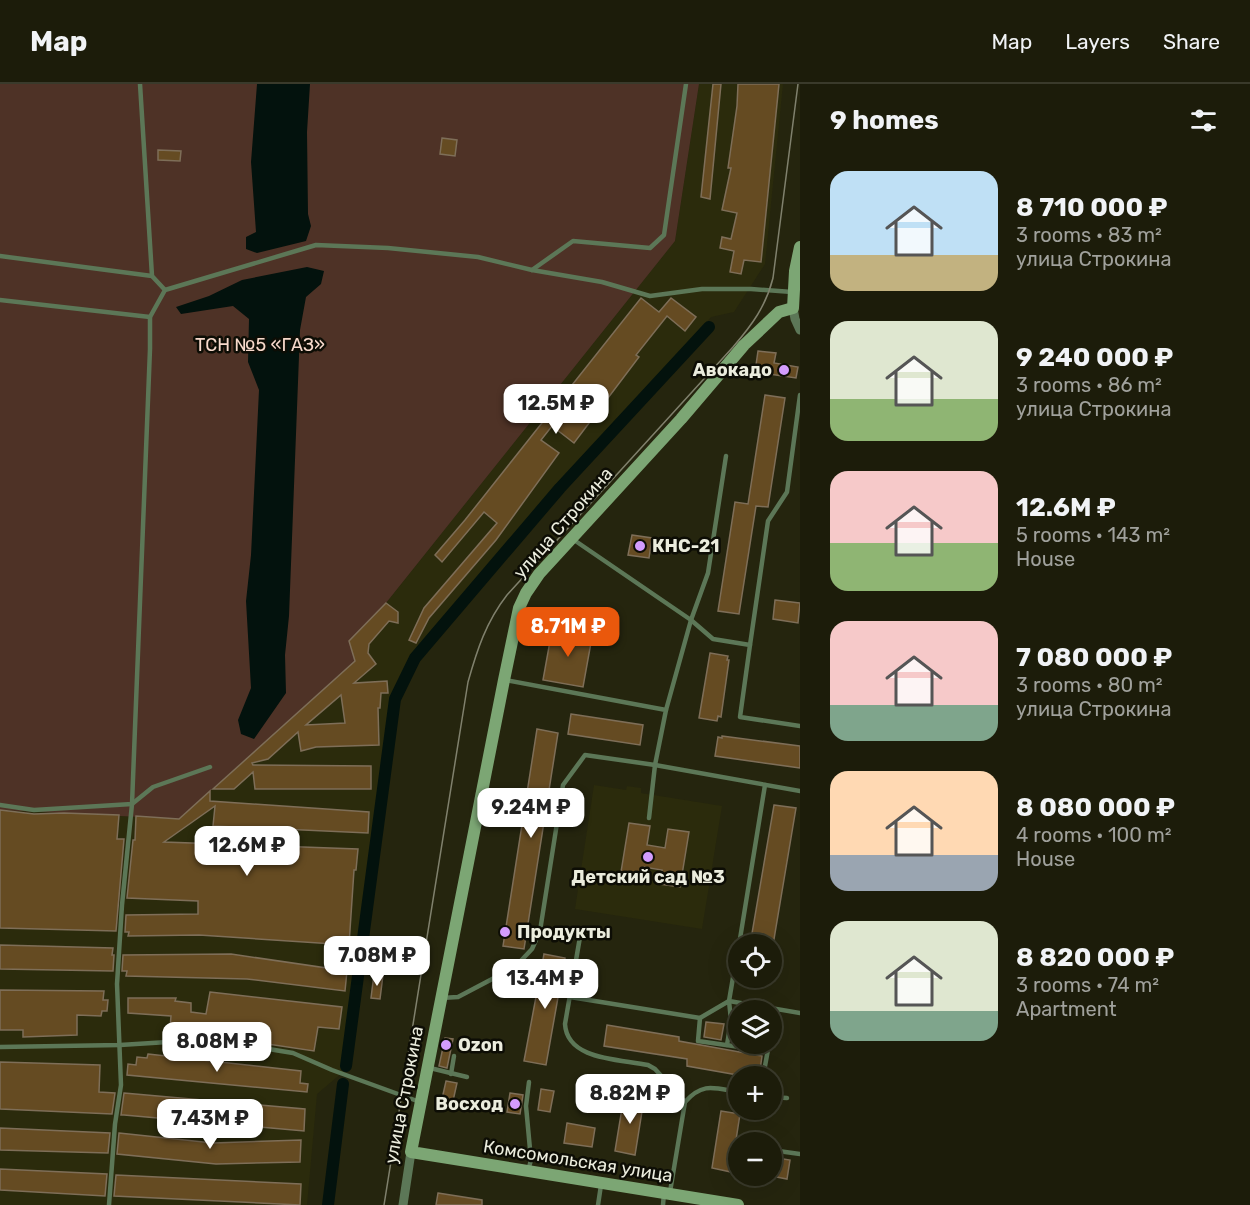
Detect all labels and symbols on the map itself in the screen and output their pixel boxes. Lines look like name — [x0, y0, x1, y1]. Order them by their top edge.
park label: ТСН №5 «ГАЗ» — [195, 334, 325, 356]
place label: Авокадо — [693, 359, 772, 381]
marker: Авокадо — [777, 363, 791, 377]
pin: 12.5M ₽ — [501, 384, 611, 435]
street label: улица Строкина — [509, 463, 617, 583]
place label: КНС-21 — [652, 535, 719, 557]
marker: КНС-21 — [633, 539, 647, 553]
pin: 8.71M ₽ — [513, 607, 623, 658]
pin: 9.24M ₽ — [476, 788, 586, 839]
pin: 12.6M ₽ — [192, 826, 302, 877]
marker: Детский сад №3 — [641, 850, 655, 864]
place label: Детский сад №3 — [571, 866, 725, 888]
place label: Продукты — [517, 921, 611, 943]
marker: Продукты — [498, 925, 512, 939]
pin: 7.08M ₽ — [322, 936, 432, 987]
pin: 13.4M ₽ — [490, 959, 600, 1010]
pin: 8.08M ₽ — [162, 1022, 272, 1073]
street label: улица Строкина — [380, 1024, 428, 1166]
place label: Ozon — [458, 1034, 503, 1056]
marker: Ozon — [439, 1038, 453, 1052]
pin: 8.82M ₽ — [575, 1074, 685, 1125]
place label: Восход — [435, 1093, 503, 1115]
marker: Восход — [508, 1097, 522, 1111]
pin: 7.43M ₽ — [155, 1099, 265, 1150]
street label: Комсомольская улица — [482, 1135, 674, 1187]

